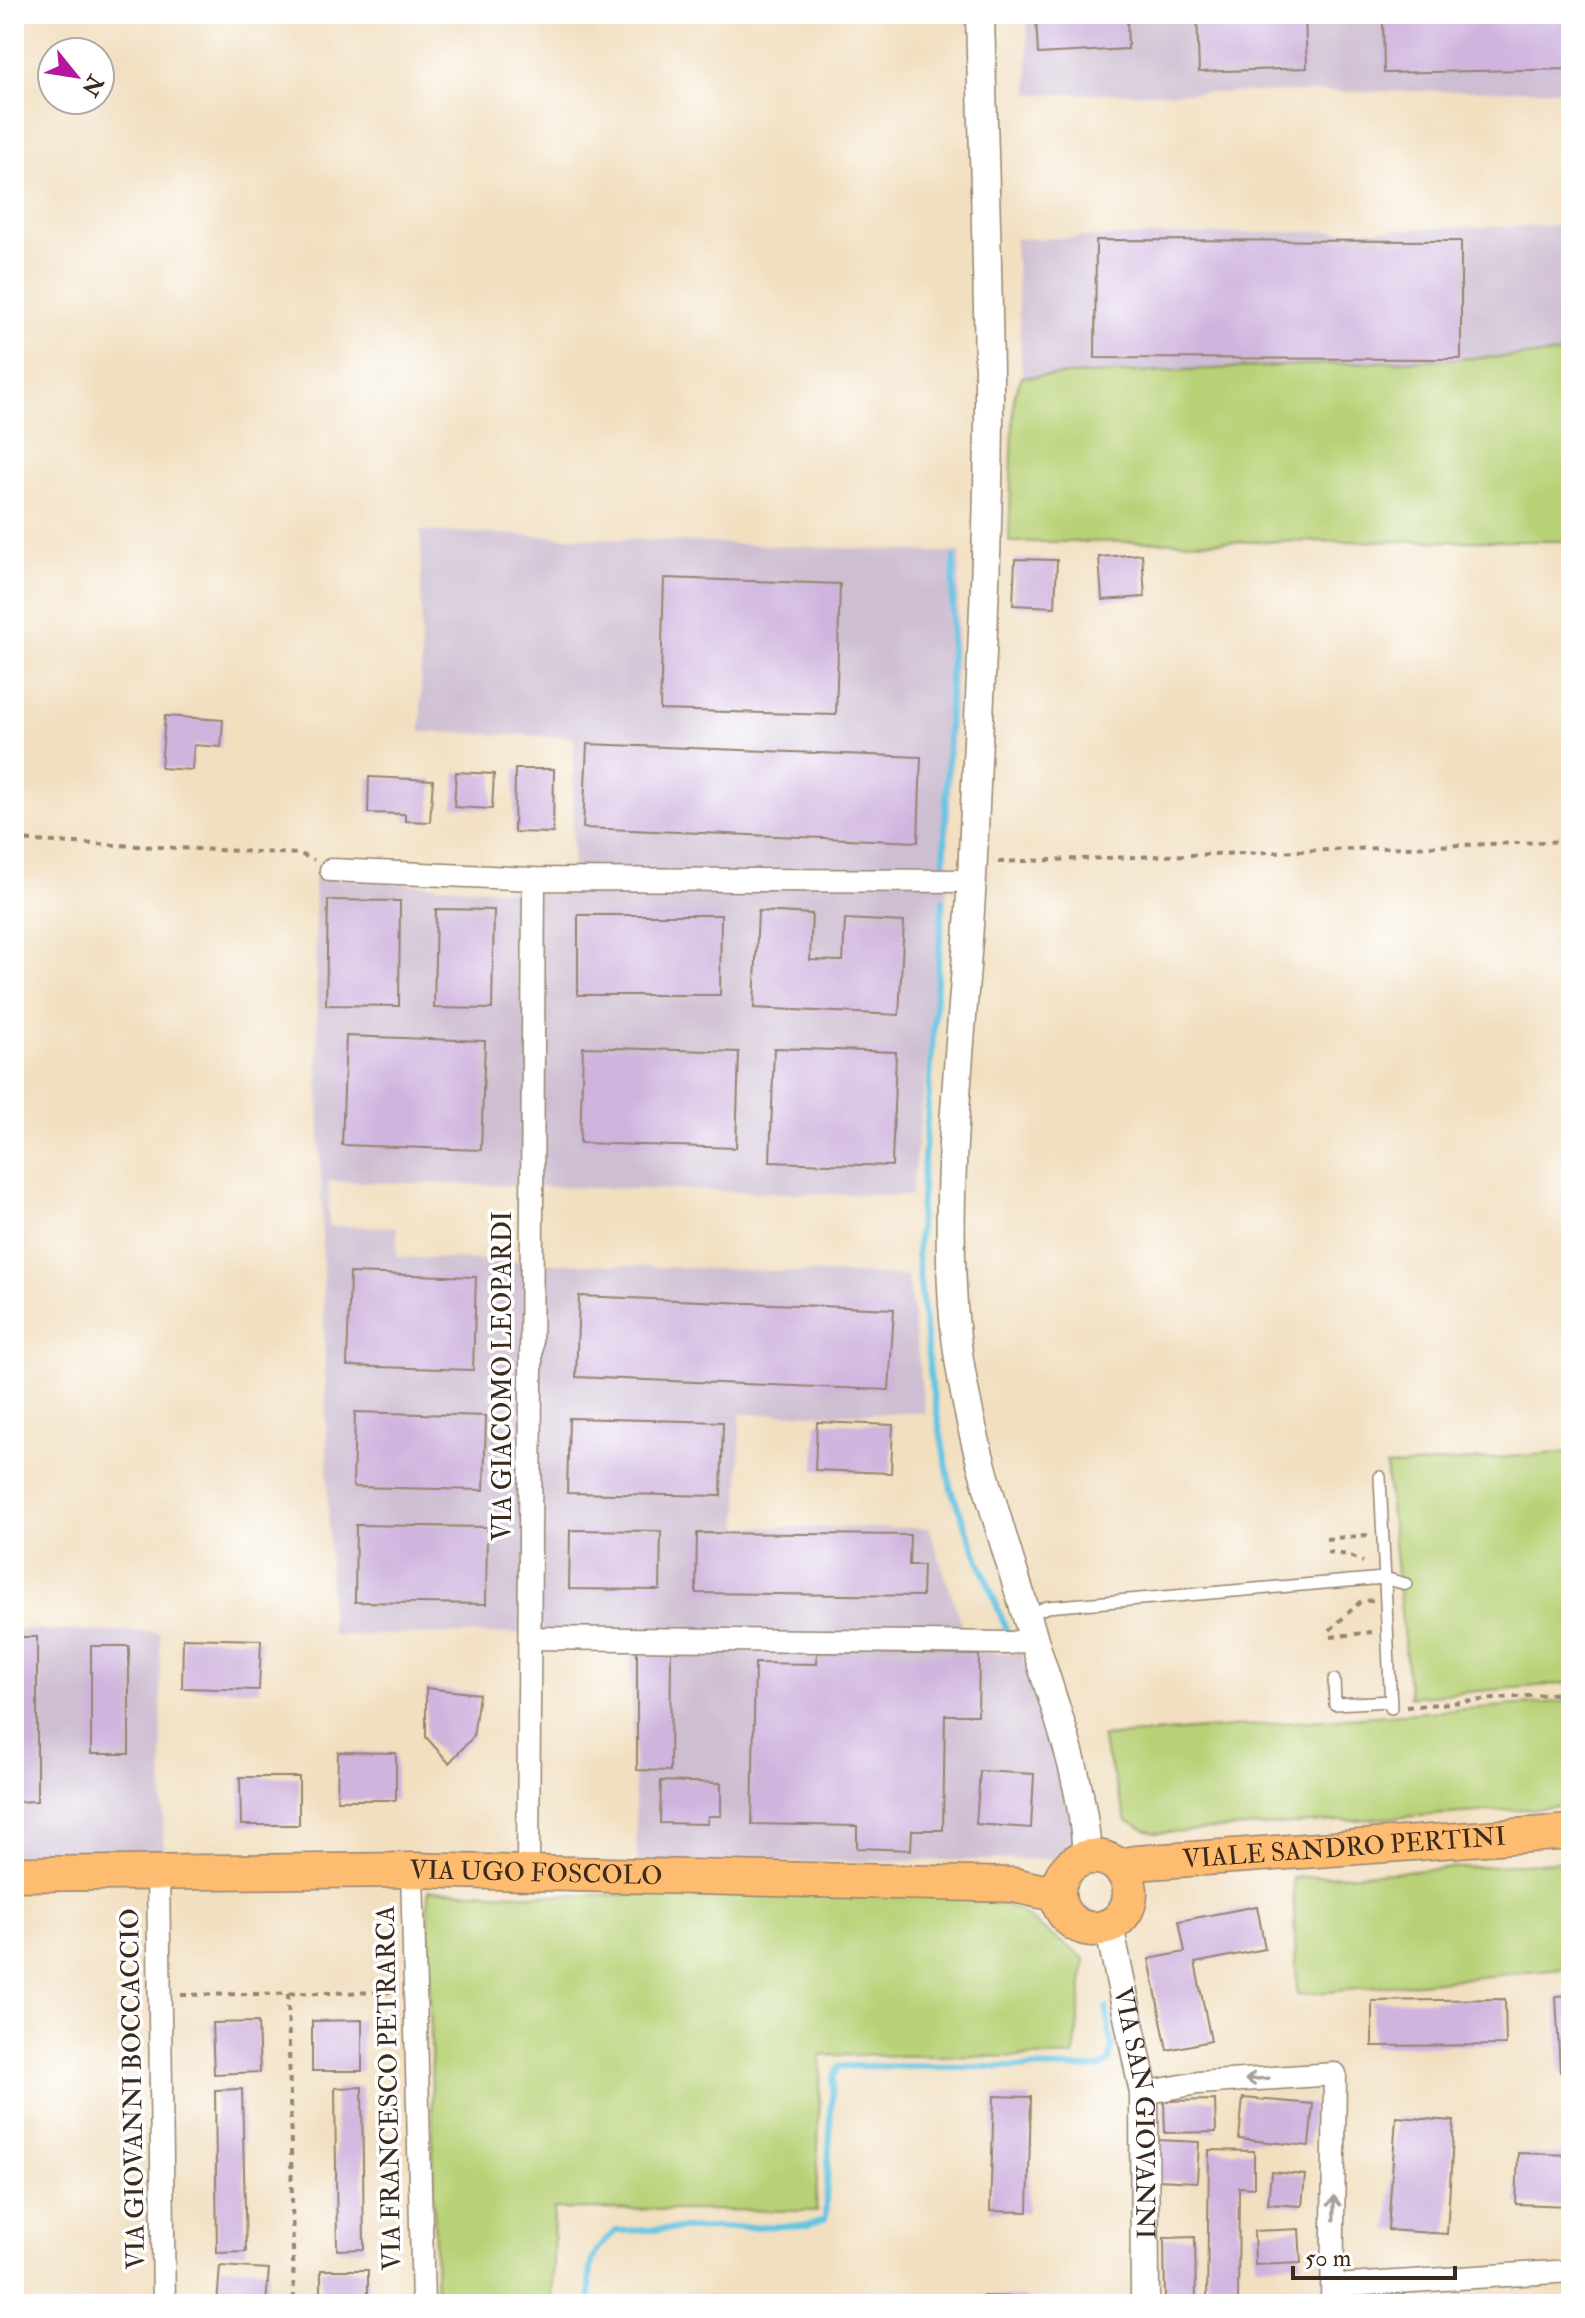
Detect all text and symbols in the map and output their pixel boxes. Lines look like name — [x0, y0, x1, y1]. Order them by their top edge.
north arrow — [36, 36, 116, 116]
text: N — [75, 69, 110, 101]
street label: VIA GIACOMO LEOPARDI — [487, 1211, 519, 1541]
street label: VIALE SANDRO PERTINI — [1181, 1821, 1507, 1876]
street label: VIA UGO FOSCOLO — [409, 1854, 663, 1892]
street label: VIA FRANCESCO PETRARCA — [370, 1905, 408, 2271]
street label: VIA GIOVANNI BOCCACCIO — [114, 1908, 152, 2270]
street label: VIA SAN GIOVANNI — [1106, 1984, 1161, 2239]
one-way arrow — [1244, 2072, 1271, 2087]
one-way arrow — [1326, 2195, 1341, 2222]
scale bar — [1293, 2230, 1455, 2280]
text: 50 m — [1305, 2243, 1352, 2274]

